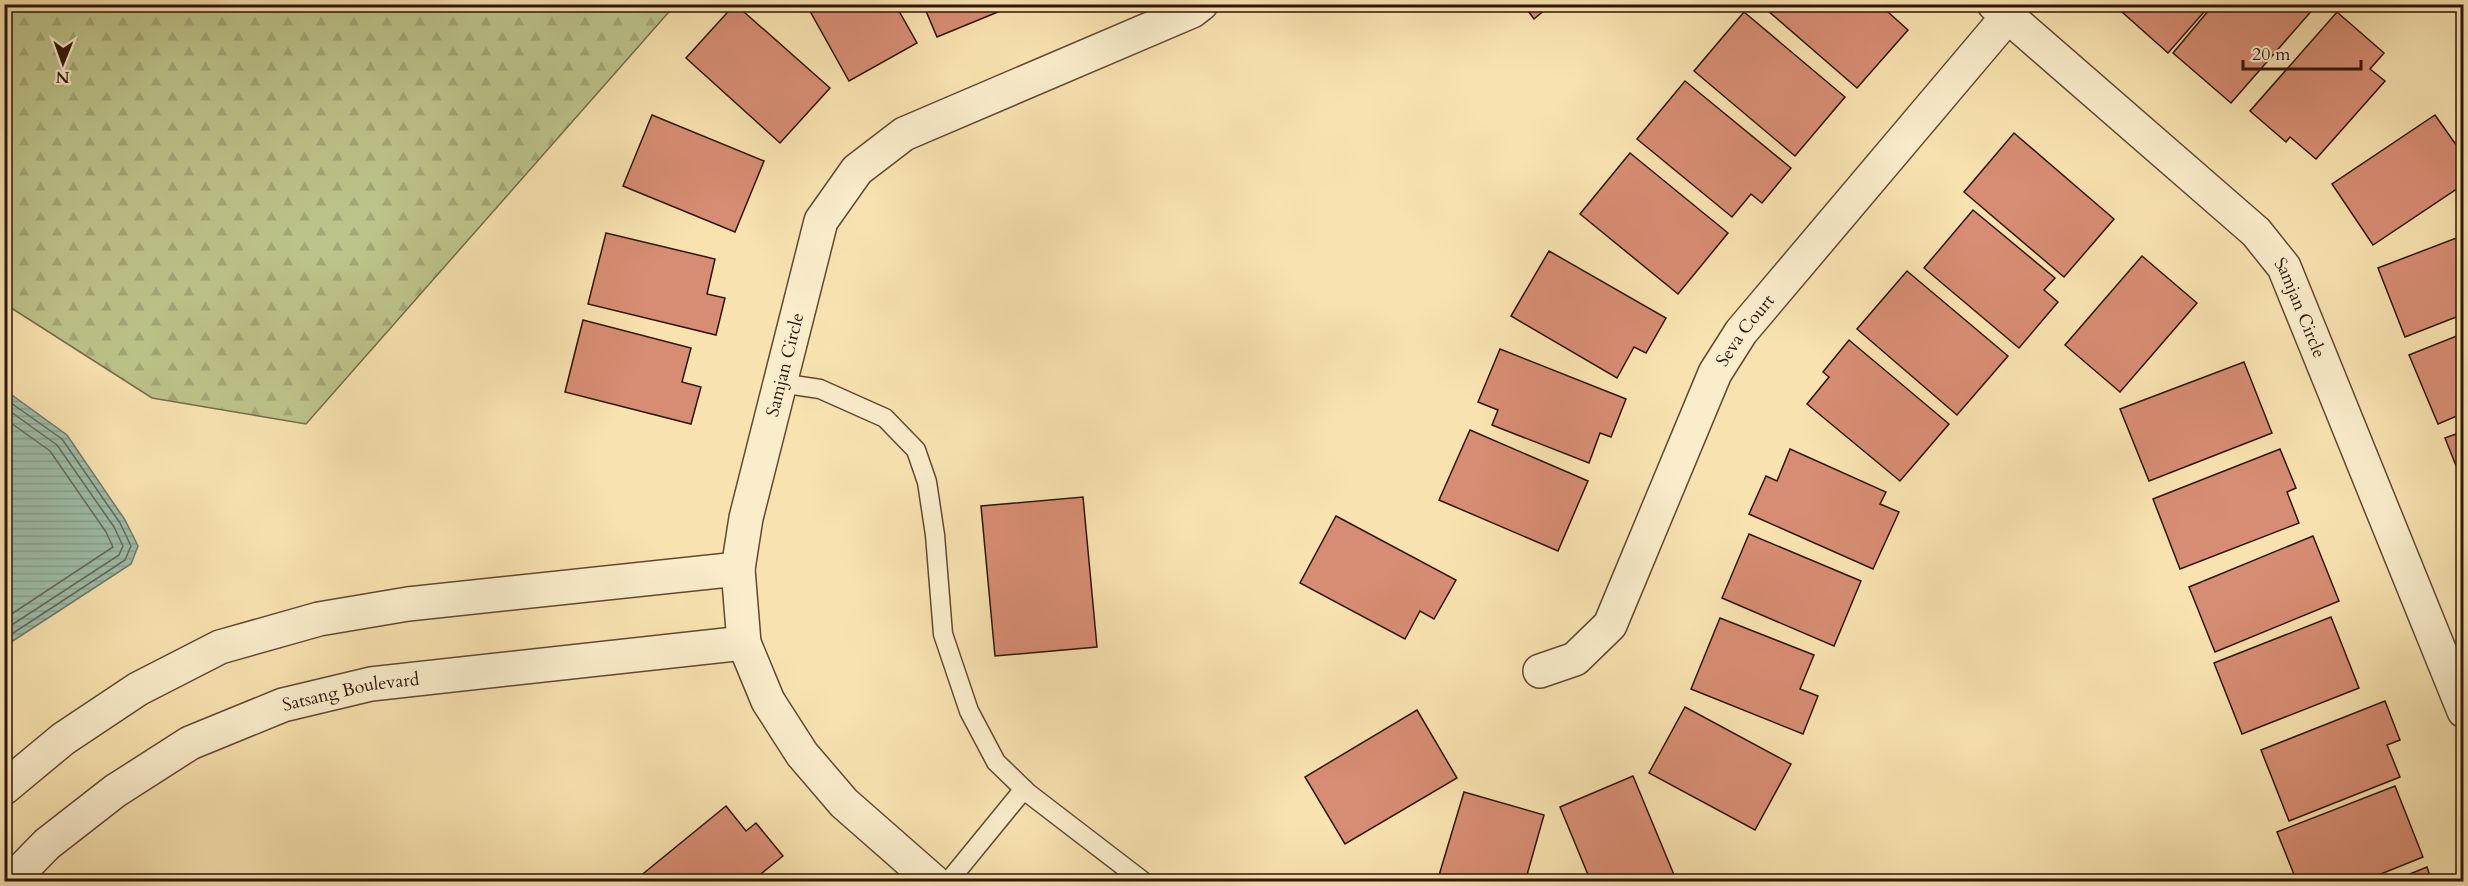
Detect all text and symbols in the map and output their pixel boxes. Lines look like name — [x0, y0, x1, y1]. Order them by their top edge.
north arrow — [33, 33, 93, 93]
scale bar — [2243, 33, 2362, 71]
text: 20 m — [2252, 42, 2291, 67]
text: N — [56, 66, 70, 88]
street label: Samjan Circle — [2268, 252, 2332, 362]
street label: Seva Court — [1710, 289, 1781, 372]
street label: Samjan Circle — [760, 310, 810, 419]
street label: Satsang Boulevard — [280, 667, 421, 718]

